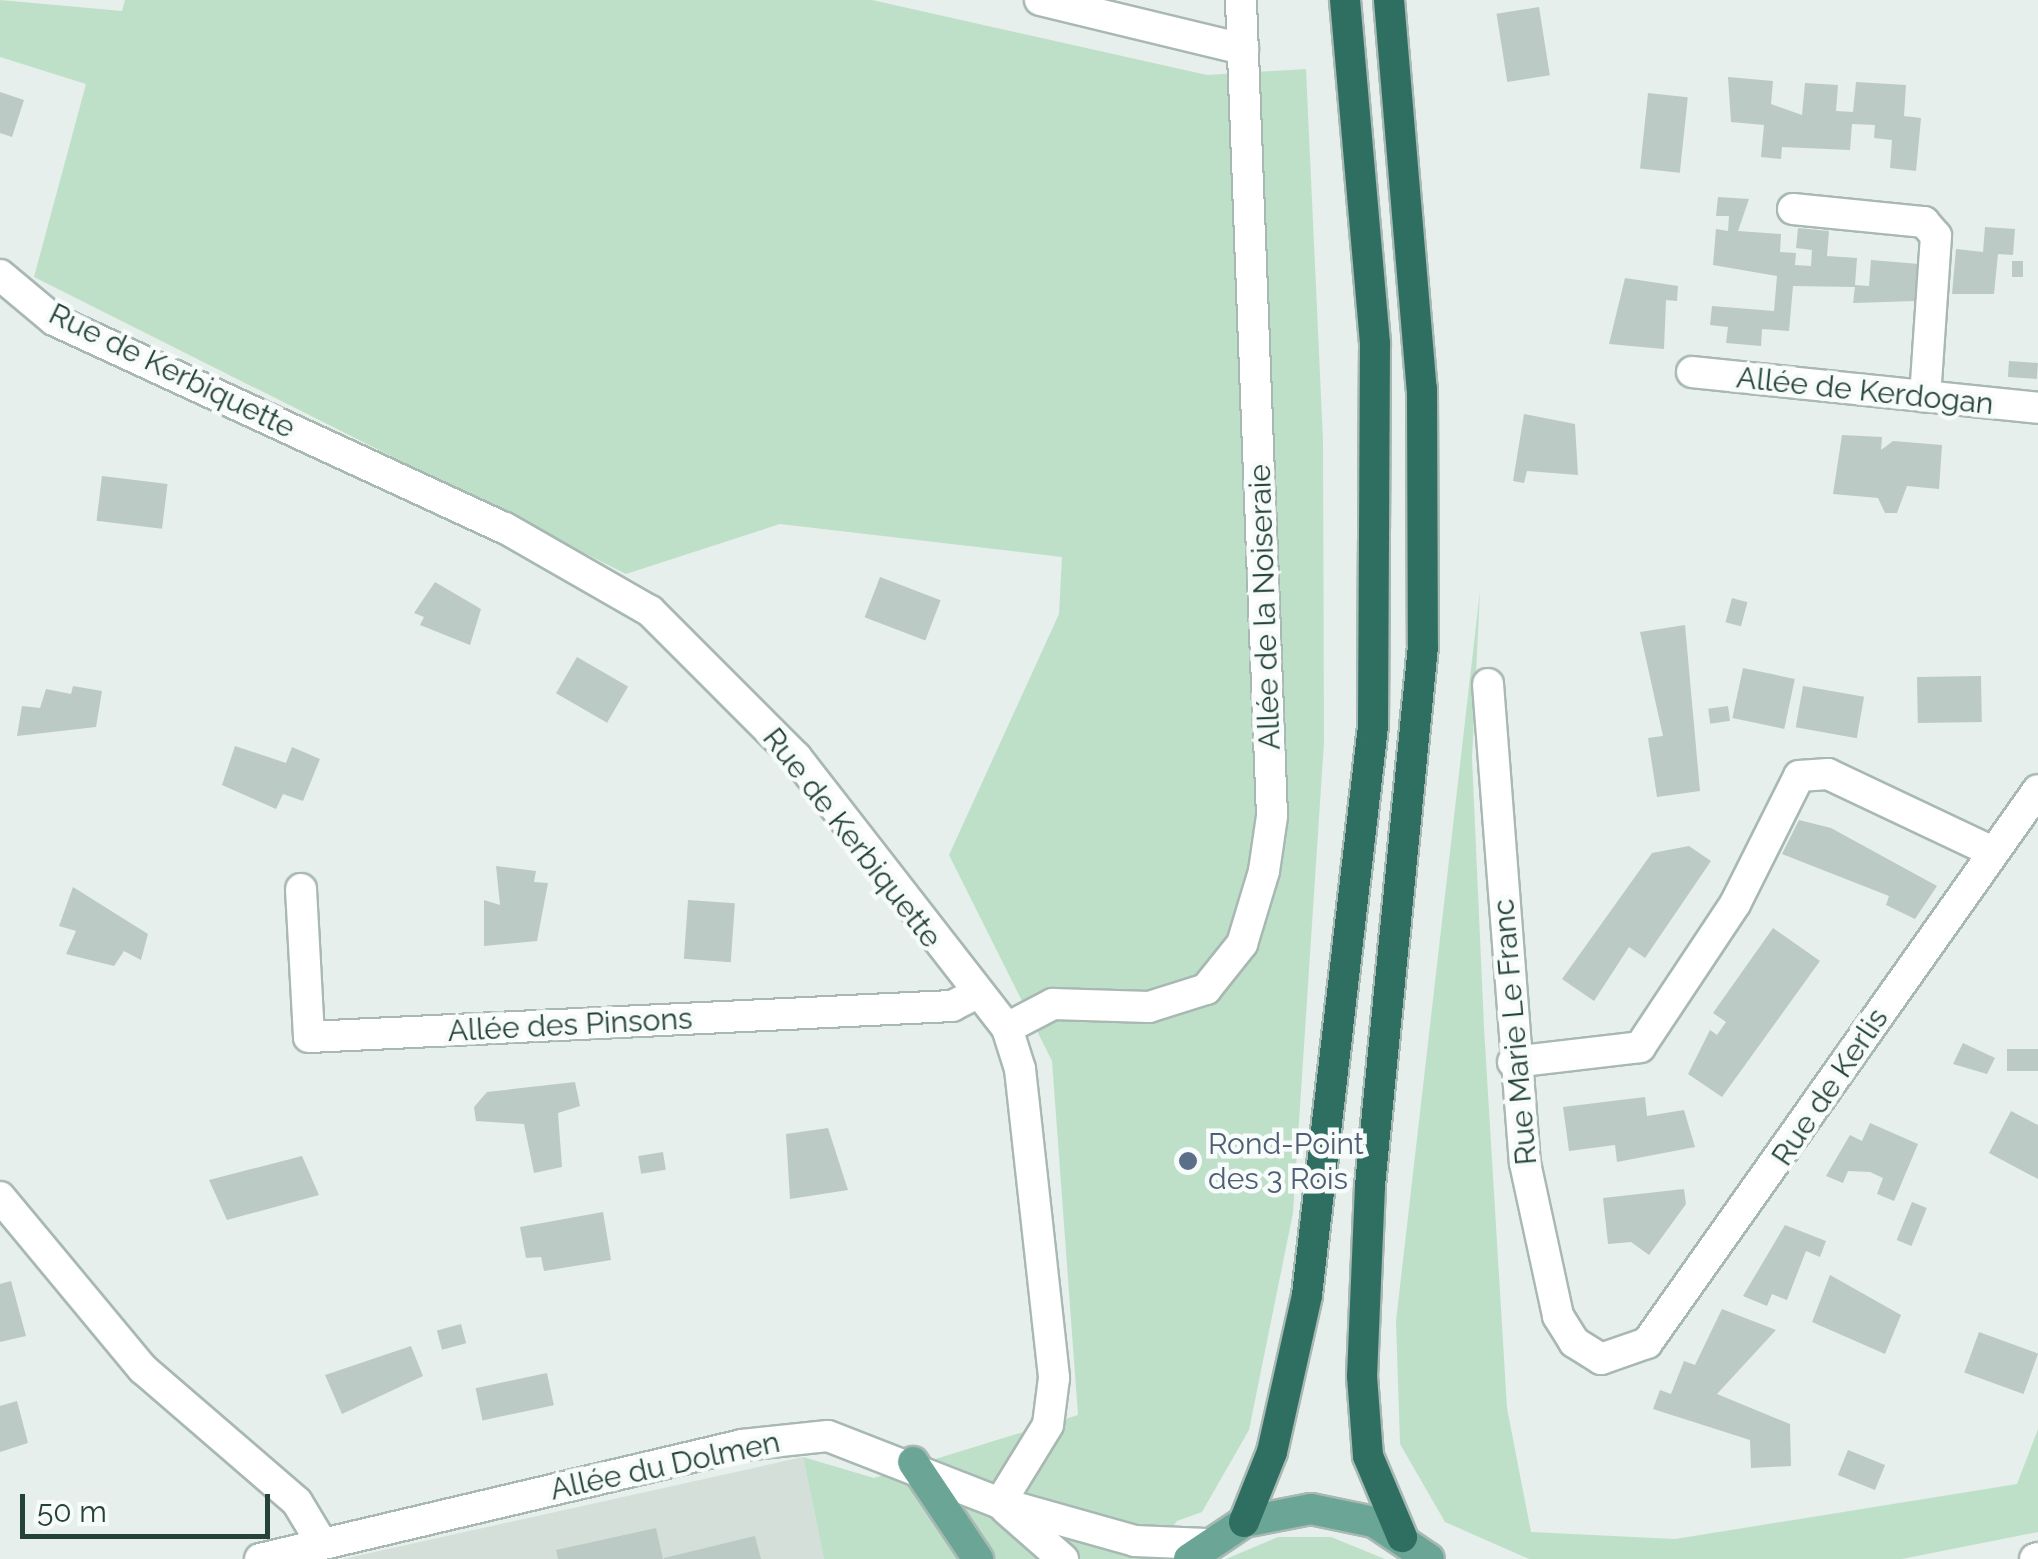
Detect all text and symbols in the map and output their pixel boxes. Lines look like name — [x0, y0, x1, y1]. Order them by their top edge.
street label: Rue de Kerbiquette — [43, 296, 301, 446]
street label: Allée de Kerdogan — [1735, 360, 1995, 422]
street label: Allée de la Noiseraie — [1242, 464, 1288, 750]
street label: Rue de Kerbiquette — [755, 721, 949, 955]
street label: Rue Marie Le Franc — [1485, 897, 1545, 1167]
street label: Allée des Pinsons — [447, 1001, 693, 1049]
street label: Rue de Kerlis — [1764, 1001, 1896, 1173]
place label: Rond-Point des 3 Rois — [1208, 1126, 1364, 1196]
marker: Rond-Point des 3 Rois — [1177, 1150, 1199, 1172]
street label: Allée du Dolmen — [547, 1424, 783, 1508]
scale bar — [25, 1474, 275, 1536]
text: 50 m — [37, 1494, 107, 1529]

